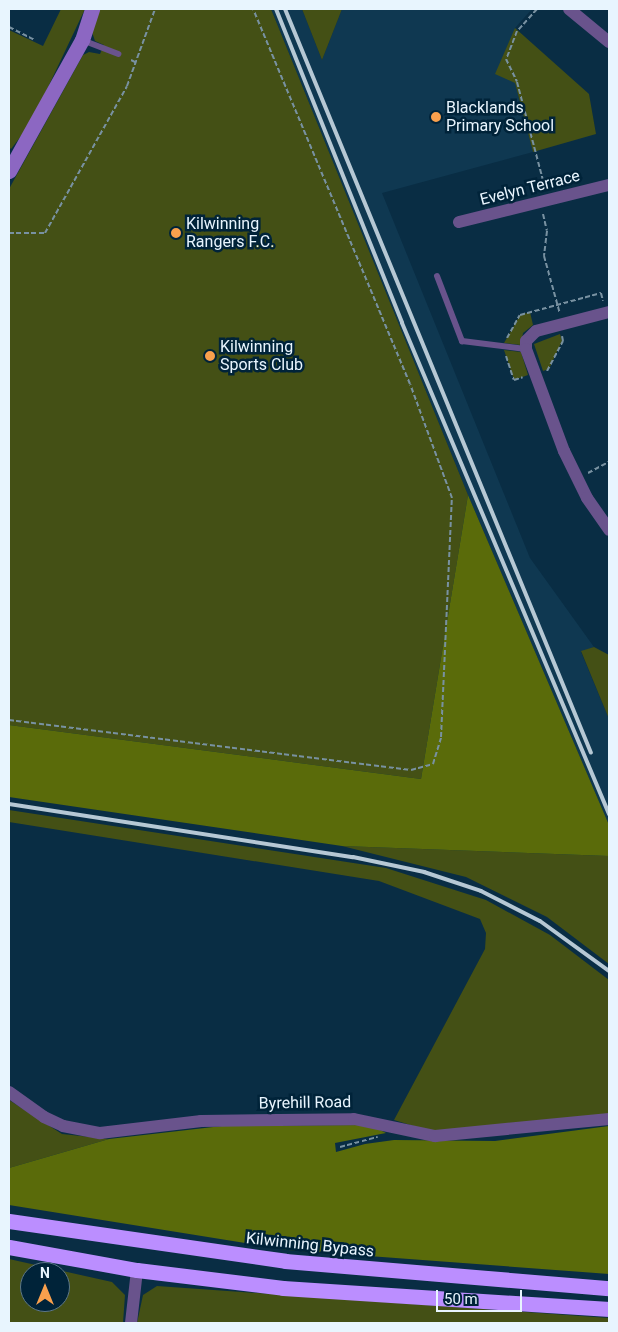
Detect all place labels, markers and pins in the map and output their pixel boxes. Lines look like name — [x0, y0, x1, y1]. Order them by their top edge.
place label: Blacklands Primary School — [446, 98, 554, 136]
marker: Blacklands Primary School — [430, 111, 442, 123]
place label: Kilwinning Rangers F.C. — [186, 214, 274, 252]
marker: Kilwinning Rangers F.C. — [170, 227, 182, 239]
place label: Kilwinning Sports Club — [220, 337, 303, 375]
marker: Kilwinning Sports Club — [204, 350, 216, 362]

